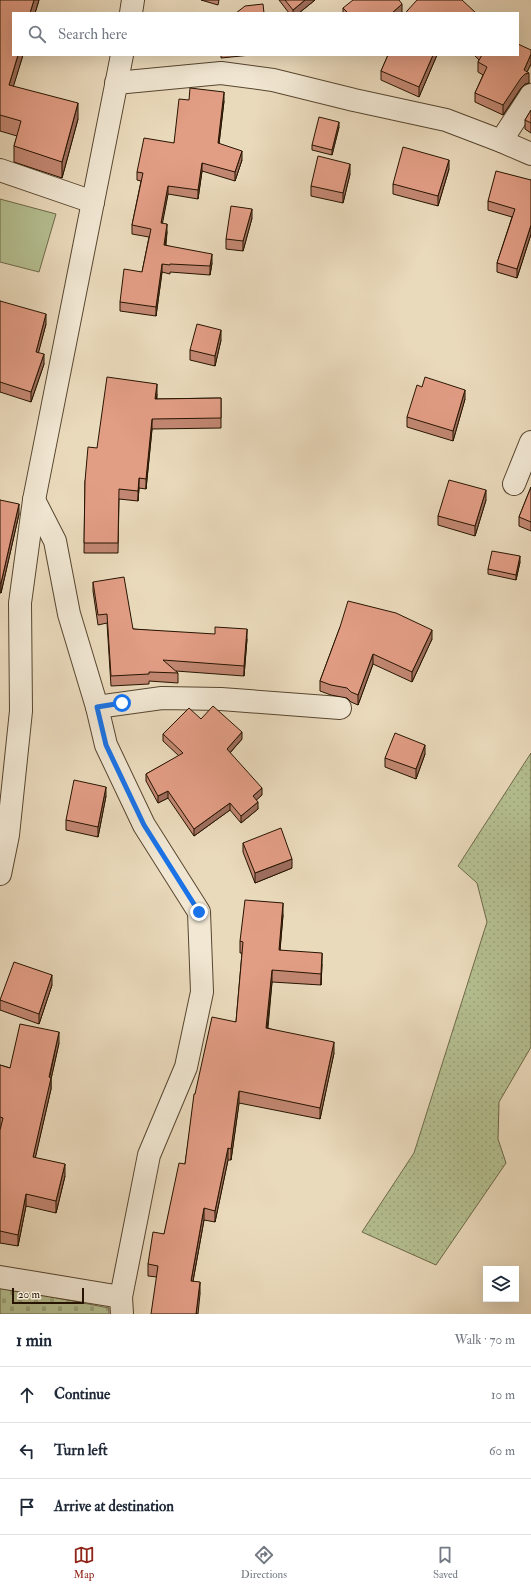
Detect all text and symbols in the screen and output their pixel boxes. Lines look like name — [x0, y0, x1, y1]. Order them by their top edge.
search box — [12, 12, 519, 56]
icon: search — [26, 23, 48, 45]
text: Search here — [58, 25, 127, 44]
route start — [113, 694, 131, 712]
route end — [190, 903, 208, 921]
map controls — [483, 1266, 519, 1302]
button: layers — [483, 1266, 519, 1302]
scale bar — [12, 1286, 84, 1305]
text: 20 m — [18, 1288, 40, 1301]
text: 1 min — [16, 1330, 52, 1351]
text: Walk · 70 m — [455, 1332, 515, 1348]
icon: ahead — [16, 1384, 38, 1406]
text: Continue — [54, 1385, 110, 1404]
text: 10 m — [491, 1387, 515, 1403]
icon: left — [16, 1440, 38, 1462]
text: Turn left — [54, 1441, 108, 1460]
text: 60 m — [489, 1443, 515, 1459]
icon: arrive — [16, 1496, 38, 1518]
text: Arrive at destination — [54, 1497, 174, 1516]
tab: Map — [73, 1544, 95, 1581]
tab: Directions — [241, 1544, 287, 1581]
tab: Saved — [433, 1544, 458, 1581]

